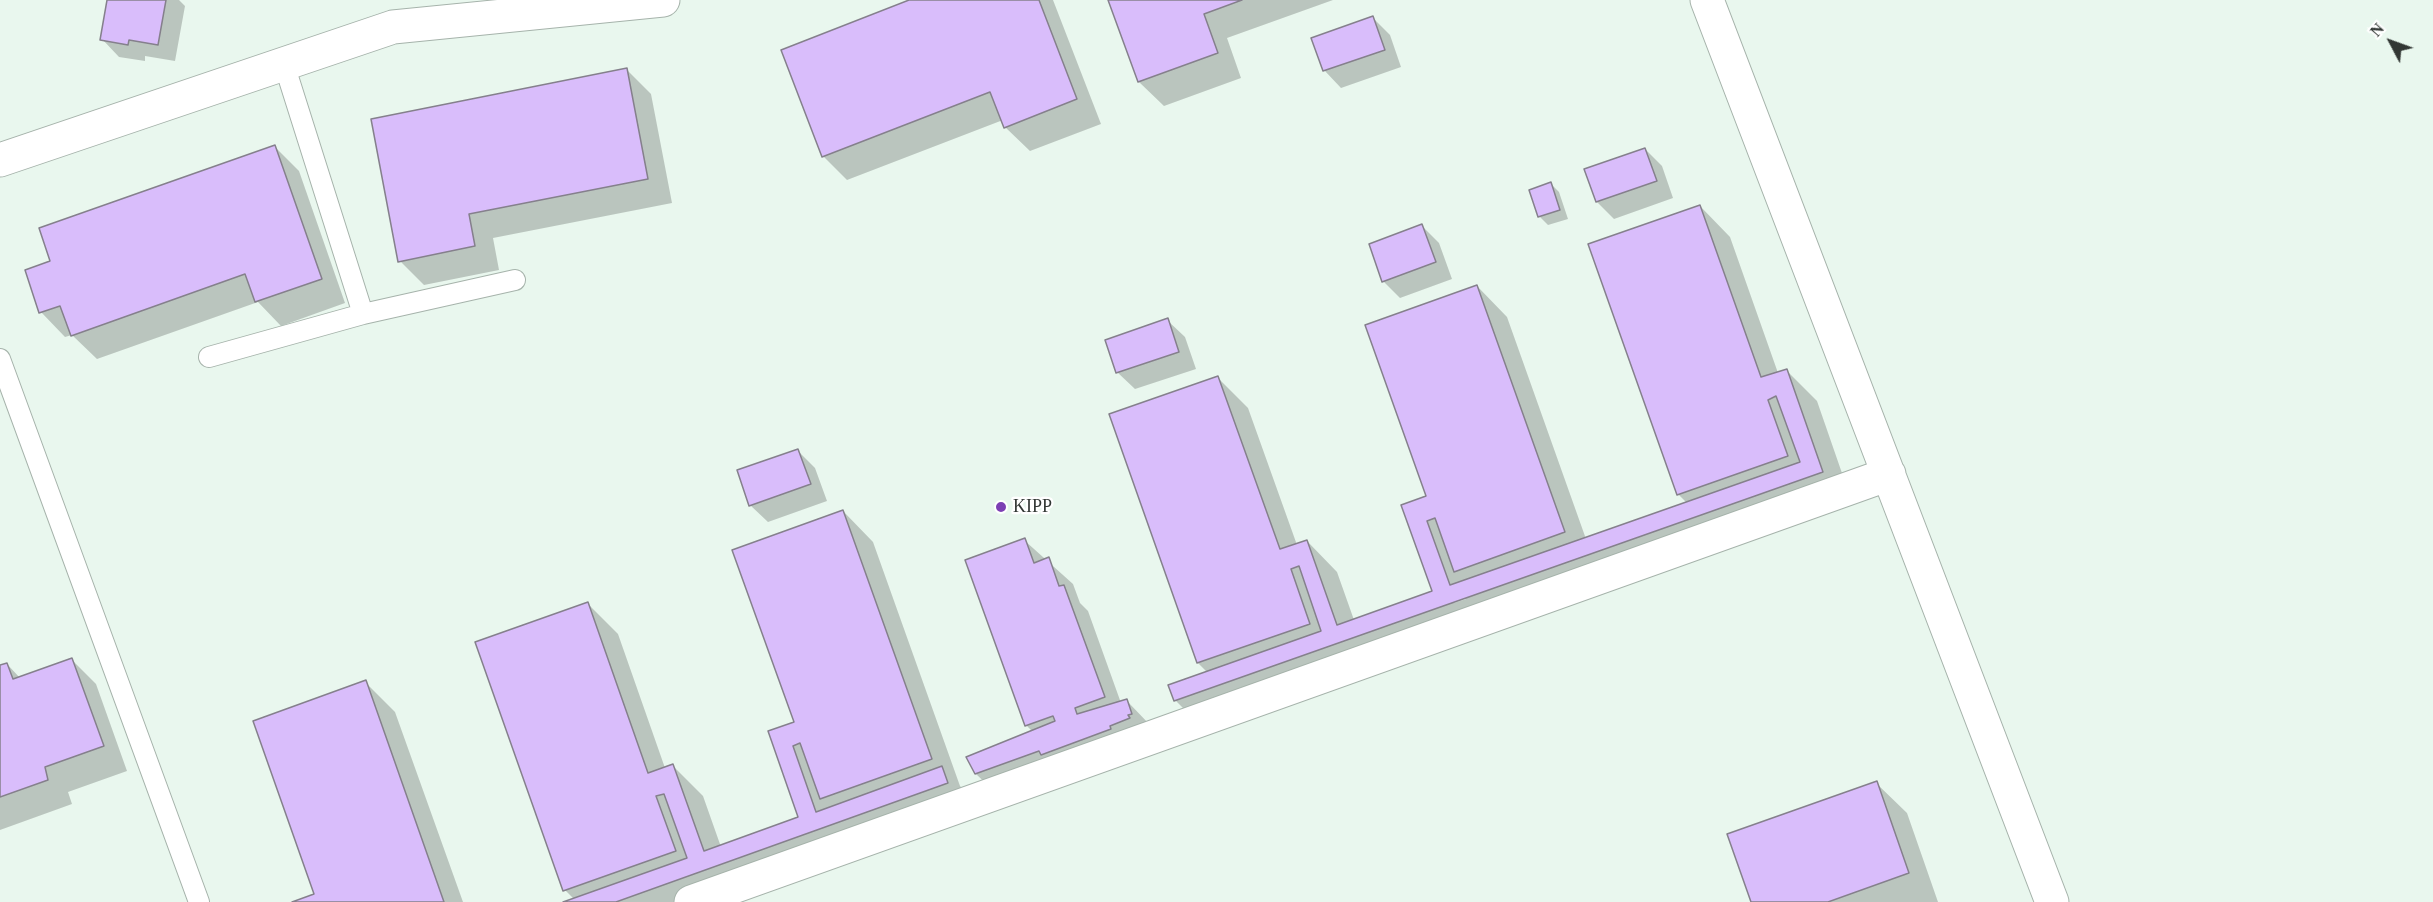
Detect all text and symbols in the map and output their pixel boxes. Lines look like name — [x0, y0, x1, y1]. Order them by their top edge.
north arrow — [2361, 12, 2421, 72]
text: N — [2367, 20, 2387, 40]
place label: KIPP — [1013, 496, 1052, 518]
marker: KIPP — [994, 500, 1008, 514]

